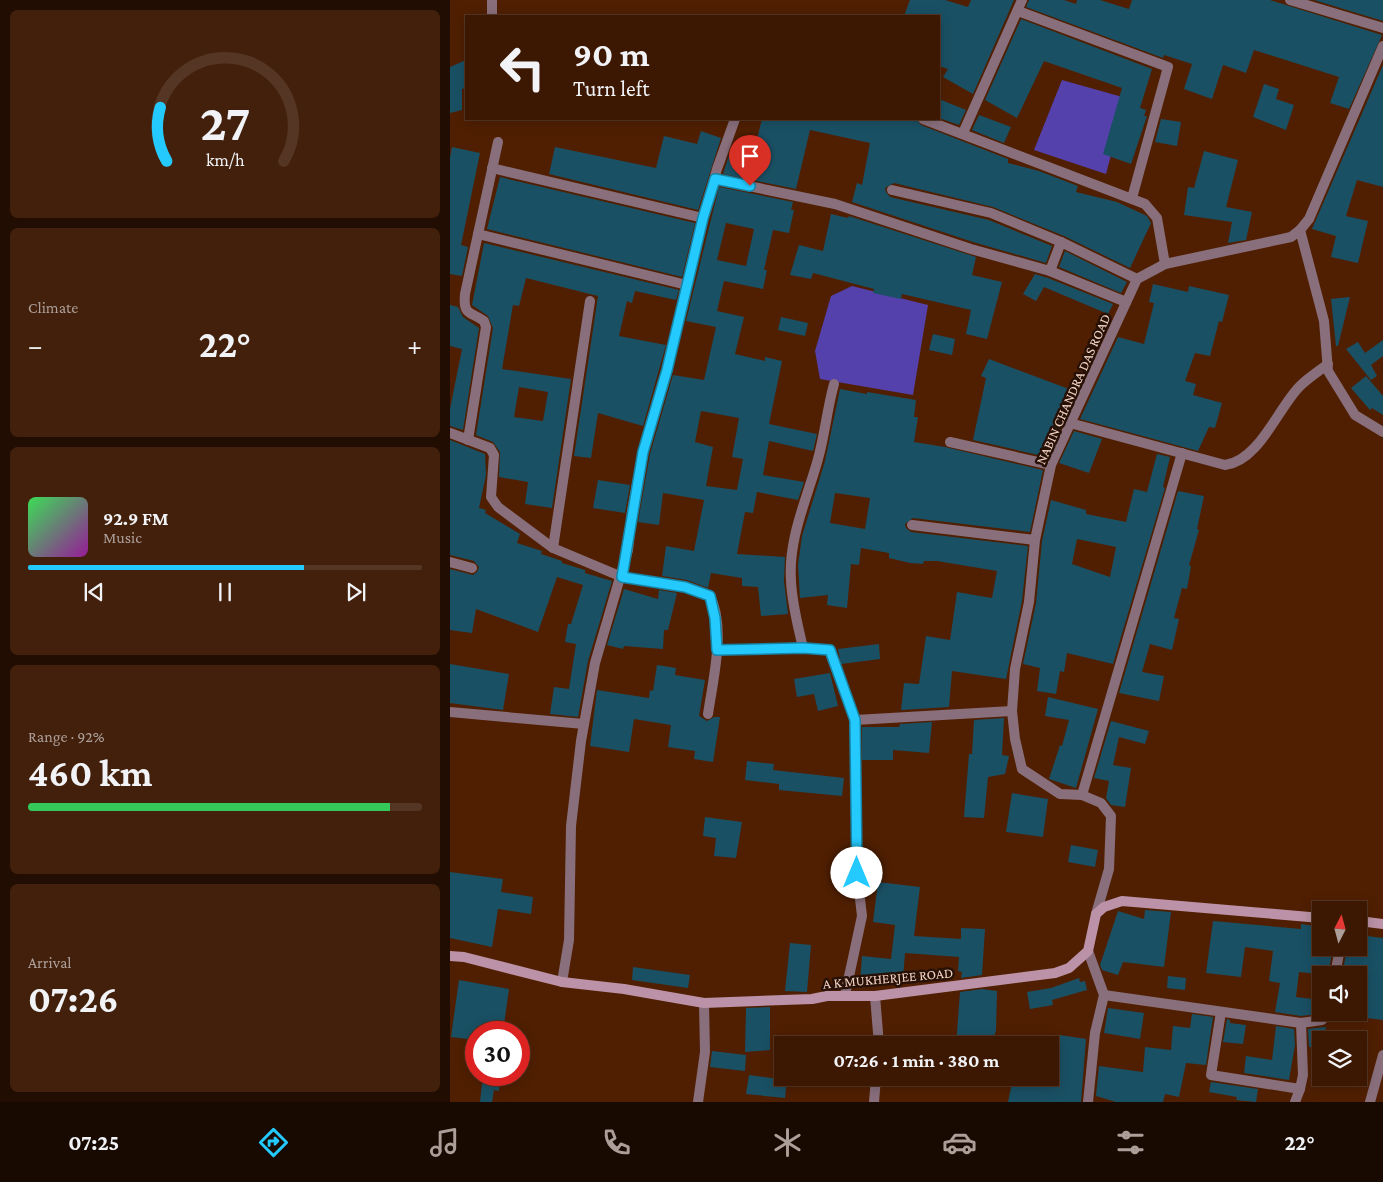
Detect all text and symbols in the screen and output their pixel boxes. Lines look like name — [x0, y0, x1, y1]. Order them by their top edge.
icon: left — [490, 35, 555, 100]
text: 90 m — [573, 35, 650, 74]
text: Turn left — [573, 76, 650, 101]
text: 27 — [200, 93, 250, 151]
pin — [729, 135, 771, 186]
icon: arrive — [736, 142, 764, 170]
text: km/h — [206, 150, 245, 170]
text: Climate — [28, 299, 78, 316]
street label: NABIN CHANDRA DAS ROAD — [1032, 311, 1114, 467]
text: 22° — [199, 323, 251, 365]
text: − — [28, 330, 43, 361]
text: + — [407, 330, 422, 361]
text: 92.9 FM — [103, 508, 169, 529]
text: Music — [103, 529, 142, 546]
icon: previous — [80, 578, 108, 606]
icon: pause — [211, 578, 239, 606]
icon: next — [342, 578, 370, 606]
text: Range · 92% — [28, 728, 105, 745]
text: 460 km — [28, 752, 152, 794]
position arrow — [830, 846, 882, 898]
north arrow — [1312, 901, 1368, 956]
map controls — [1312, 901, 1367, 1086]
text: Arrival — [28, 954, 72, 971]
street label: A K MUKHERJEE ROAD — [822, 964, 954, 992]
button: sound — [1312, 966, 1367, 1021]
text: 07:26 — [28, 978, 119, 1020]
speed limit sign: 30 — [465, 1021, 530, 1086]
button: layers — [1312, 1031, 1367, 1086]
text: 07:26 · 1 min · 380 m — [834, 1050, 999, 1071]
icon: directions — [256, 1125, 291, 1160]
icon: music — [427, 1125, 462, 1160]
icon: phone — [599, 1125, 634, 1160]
icon: climate — [770, 1125, 805, 1160]
icon: car — [942, 1125, 977, 1160]
icon: filters — [1113, 1125, 1148, 1160]
text: 07:25 — [68, 1130, 119, 1155]
text: 22° — [1284, 1130, 1315, 1155]

